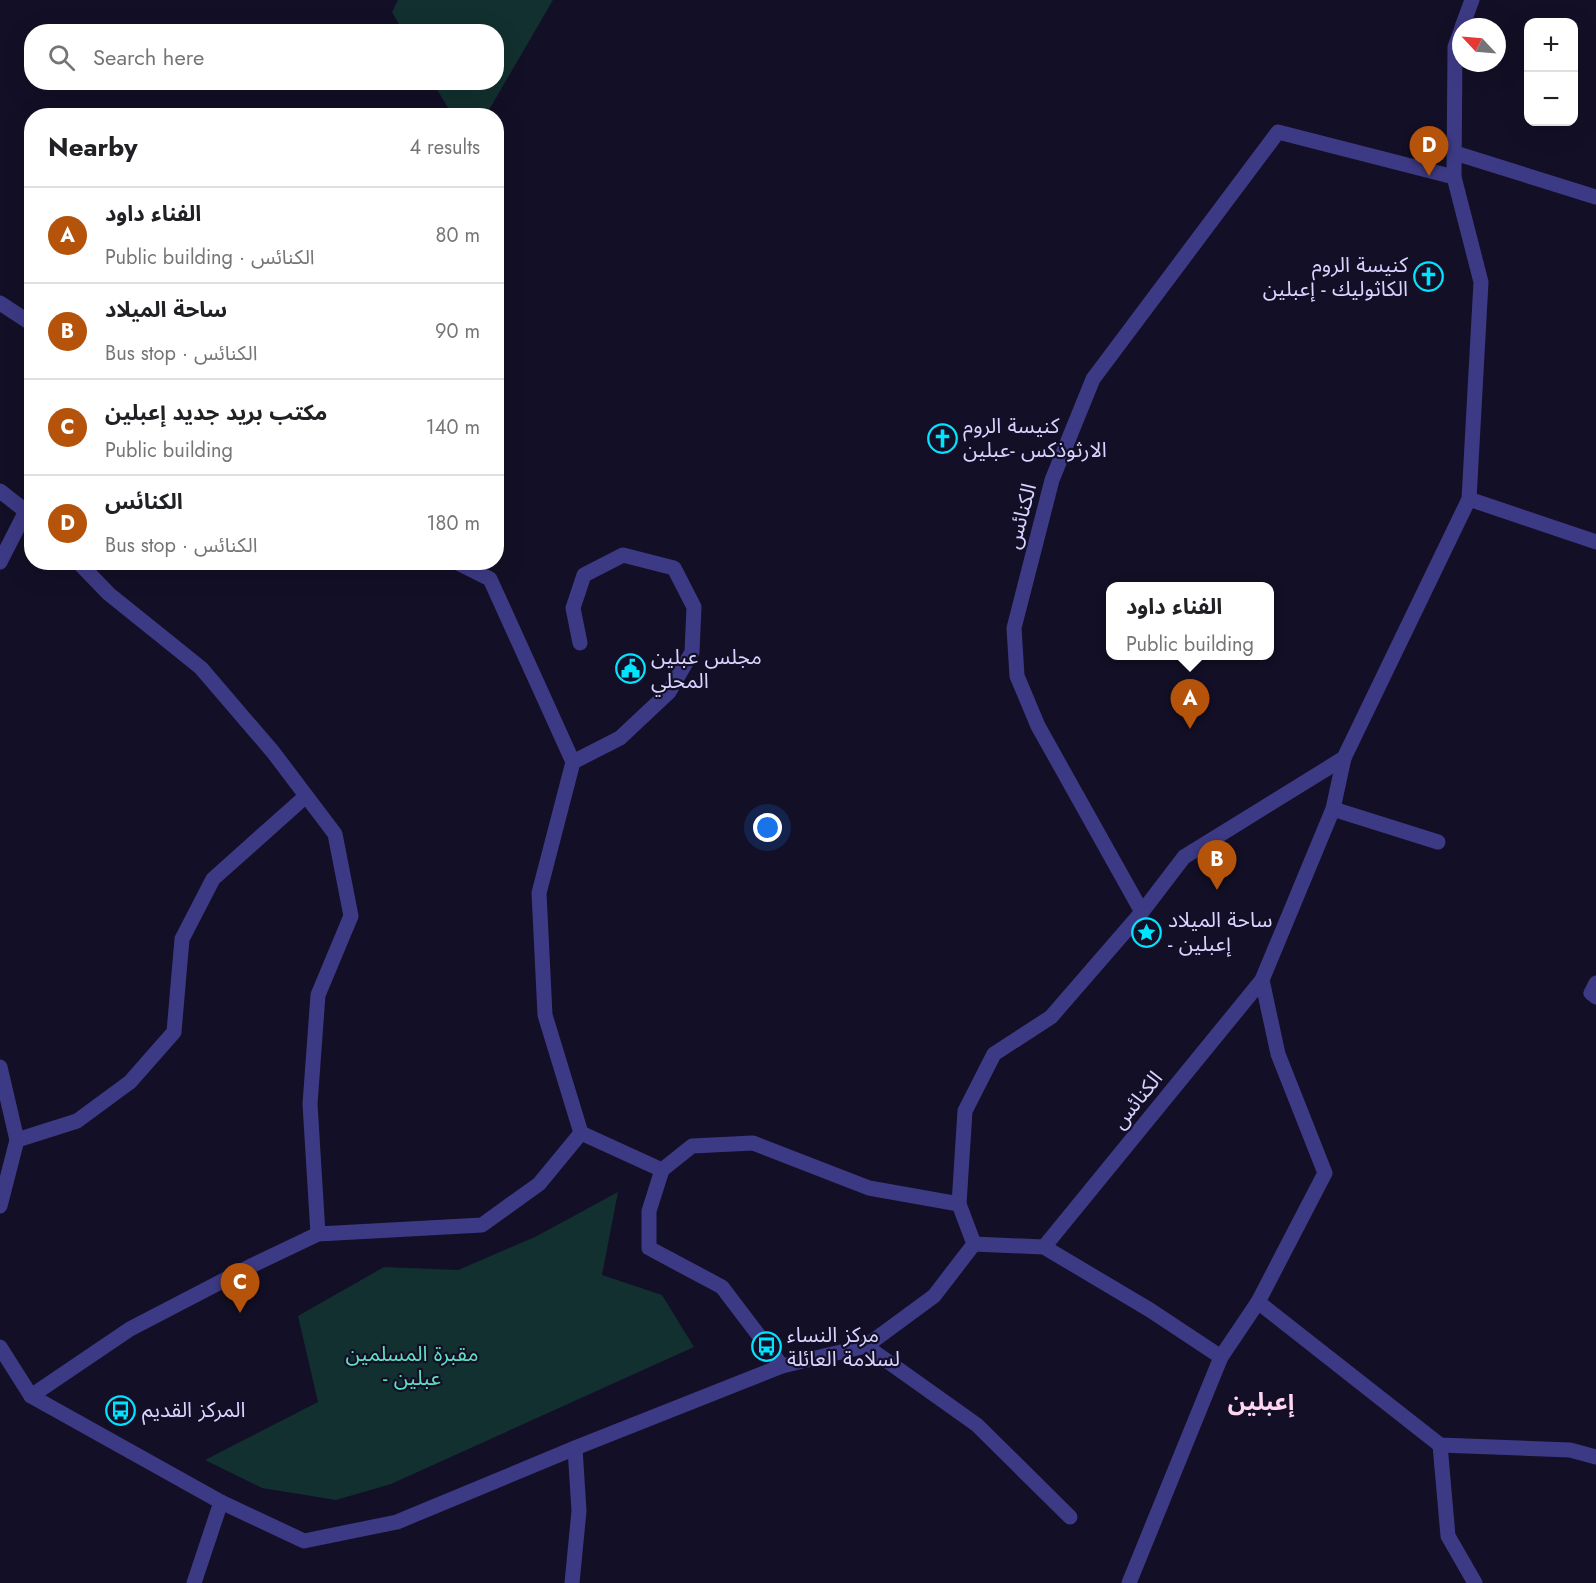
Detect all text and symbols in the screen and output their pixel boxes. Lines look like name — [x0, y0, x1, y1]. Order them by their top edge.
north arrow — [1452, 18, 1506, 72]
map controls — [1524, 18, 1578, 126]
button: + — [1524, 18, 1578, 72]
search box — [24, 24, 504, 90]
icon: search — [45, 41, 78, 74]
text: Search here — [93, 41, 204, 73]
button: − — [1524, 72, 1578, 126]
pin: D — [1410, 126, 1448, 176]
text: Nearby — [48, 128, 137, 166]
text: 4 results — [409, 133, 480, 162]
text: الفناء داود — [105, 197, 201, 229]
text: A — [60, 221, 75, 250]
text: 80 m — [435, 221, 480, 250]
text: Public building · الكنائس — [105, 243, 315, 272]
place label: كنيسة الروم الكاثوليك - إعبلين — [1263, 250, 1408, 304]
church icon: كنيسة الروم الكاثوليك - إعبلين — [1413, 261, 1445, 293]
text: ساحة الميلاد — [105, 293, 227, 325]
text: B — [61, 317, 74, 346]
text: 90 m — [435, 317, 480, 346]
text: Bus stop · الكنائس — [105, 339, 257, 368]
text: مكتب بريد جديد إعبلين — [105, 396, 327, 428]
place label: كنيسة الروم الارثوذكس -عبلين — [963, 411, 1107, 465]
text: C — [60, 413, 75, 442]
text: 140 m — [426, 413, 480, 442]
church icon: كنيسة الروم الارثوذكس -عبلين — [926, 422, 958, 454]
text: Public building — [105, 436, 233, 465]
street label: الكنائس — [998, 480, 1044, 552]
text: الكنائس — [105, 485, 183, 517]
text: D — [60, 509, 75, 538]
text: 180 m — [426, 509, 480, 538]
text: Bus stop · الكنائس — [105, 531, 257, 560]
popup — [1106, 582, 1274, 660]
text: الفناء داود — [1126, 590, 1222, 622]
text: Public building — [1126, 630, 1254, 659]
place label: مجلس عبلين المحلي — [651, 642, 762, 697]
public building icon: مجلس عبلين المحلي — [614, 653, 646, 685]
pin: A — [1170, 680, 1210, 729]
your location — [753, 813, 782, 842]
pin: B — [1198, 840, 1236, 890]
place label: ساحة الميلاد - إعبلين — [1168, 905, 1272, 959]
place icon: ساحة الميلاد - إعبلين — [1131, 916, 1163, 948]
street label: الكنائس — [1104, 1065, 1170, 1135]
pin: C — [220, 1264, 260, 1313]
place label: مركز النساء لسلامة العائلة — [787, 1320, 900, 1374]
bus stop icon: مركز النساء لسلامة العائلة — [750, 1331, 782, 1363]
park label: مقبرة المسلمين - عبلين — [346, 1339, 478, 1393]
district label: إعبلين — [1228, 1384, 1294, 1419]
bus stop icon: المركز القديم — [105, 1394, 137, 1426]
place label: المركز القديم — [142, 1395, 245, 1425]

